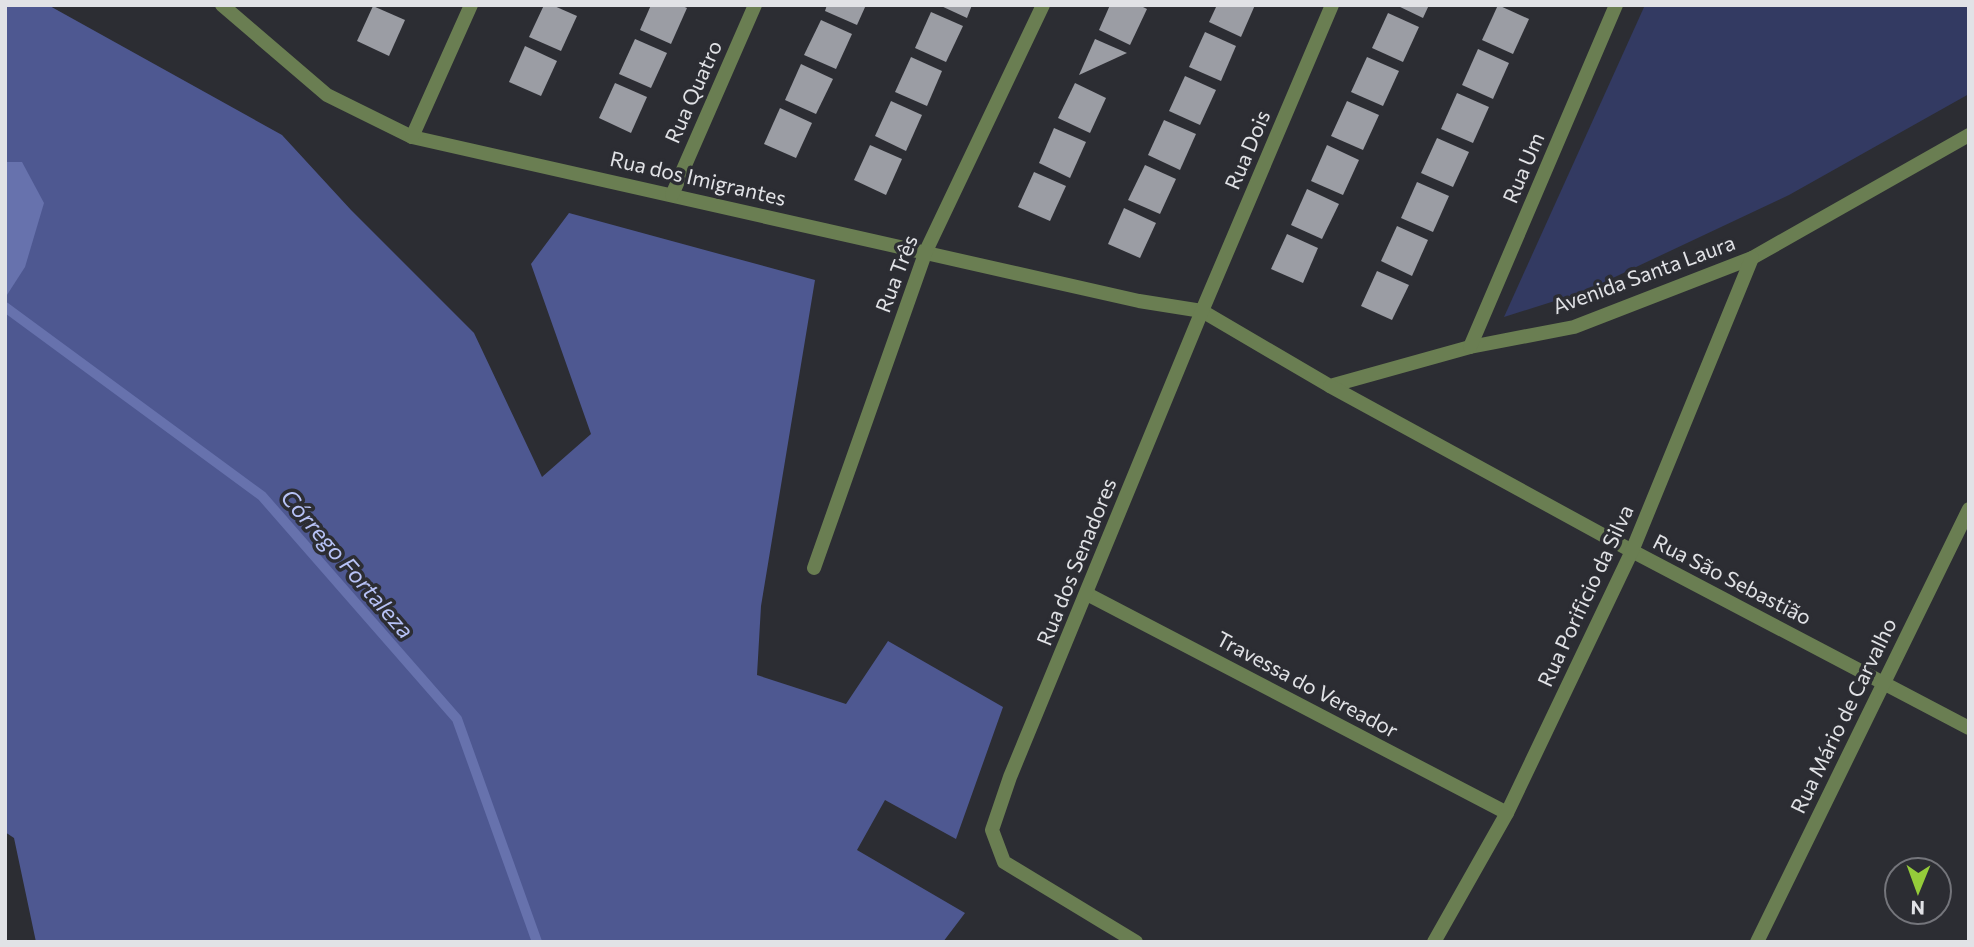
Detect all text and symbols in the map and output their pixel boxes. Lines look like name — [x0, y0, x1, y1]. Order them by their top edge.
street label: Rua Quatro — [659, 36, 726, 147]
street label: Rua Dois — [1219, 106, 1274, 193]
street label: Rua Um — [1497, 128, 1549, 207]
street label: Rua dos Imigrantes — [608, 145, 789, 210]
street label: Avenida Santa Laura — [1549, 229, 1738, 318]
street label: Rua Três — [869, 231, 922, 316]
street label: Rua dos Senadores — [1031, 474, 1121, 649]
water label: Córrego Fortaleza — [275, 483, 420, 644]
street label: Rua Porificio da Silva — [1532, 501, 1638, 690]
street label: Rua São Sebastião — [1649, 528, 1816, 629]
street label: Rua Mário de Carvalho — [1784, 614, 1901, 817]
street label: Travessa do Vereador — [1213, 625, 1403, 742]
north arrow — [1883, 856, 1953, 926]
text: N — [1910, 897, 1925, 920]

